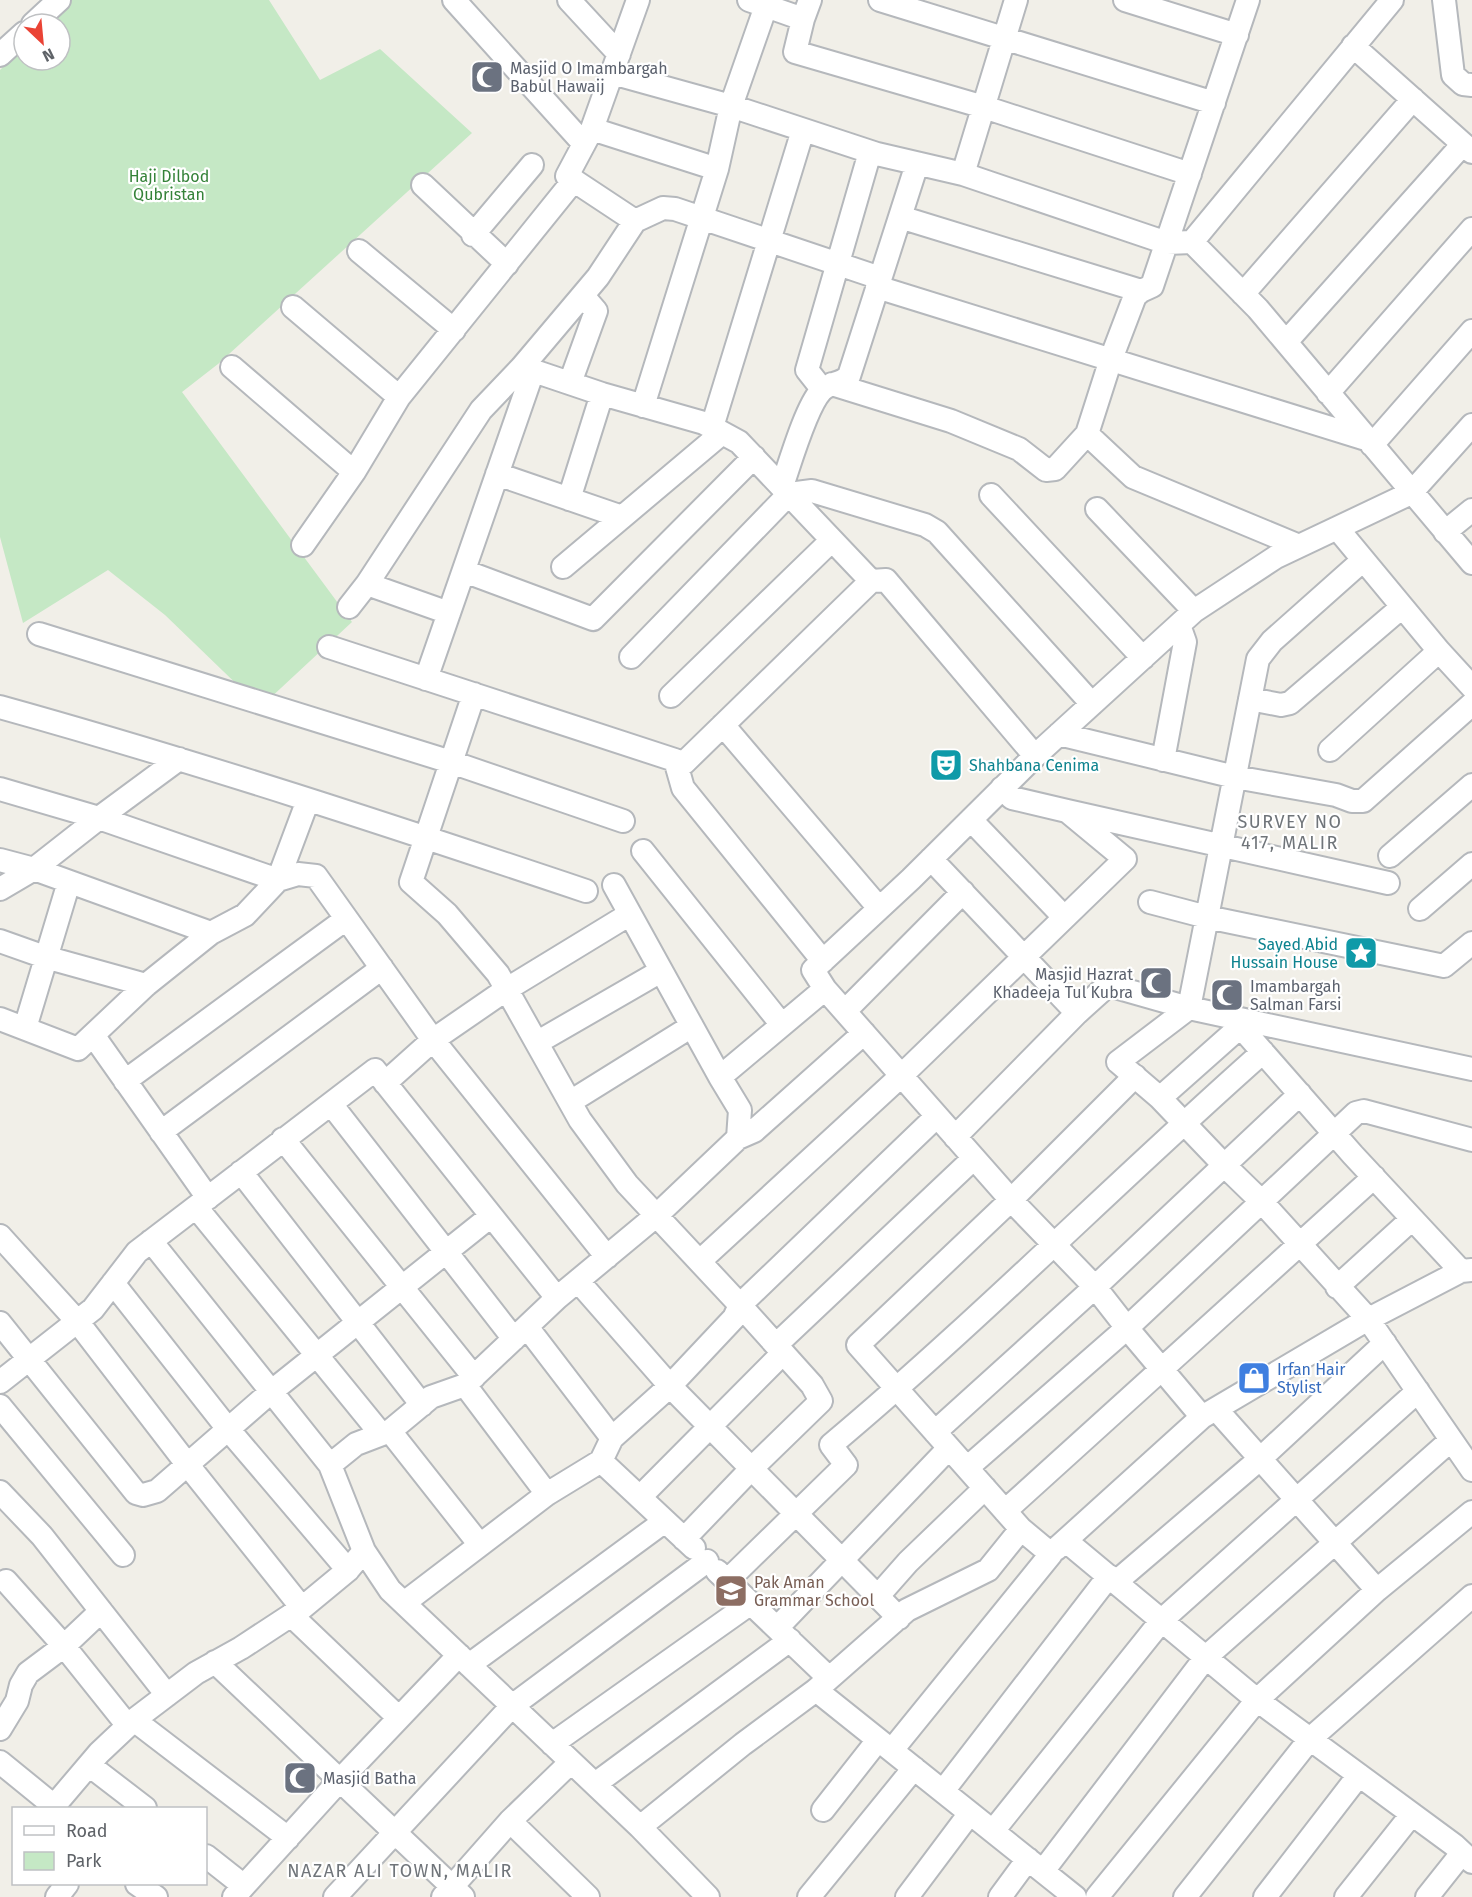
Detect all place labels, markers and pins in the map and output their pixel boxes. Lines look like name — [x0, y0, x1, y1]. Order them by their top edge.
mosque icon: Masjid O Imambargah Babul Hawaij — [469, 59, 505, 95]
place label: Masjid O Imambargah Babul Hawaij — [510, 59, 668, 96]
theatre icon: Shahbana Cenima — [928, 747, 964, 783]
place label: Shahbana Cenima — [969, 756, 1099, 775]
place label: Sayed Abid Hussain House — [1231, 935, 1338, 972]
place icon: Sayed Abid Hussain House — [1343, 935, 1379, 971]
place label: Masjid Hazrat Khadeeja Tul Kubra — [993, 965, 1133, 1002]
mosque icon: Masjid Hazrat Khadeeja Tul Kubra — [1138, 965, 1174, 1001]
mosque icon: Imambargah Salman Farsi — [1209, 977, 1245, 1013]
place label: Imambargah Salman Farsi — [1250, 977, 1342, 1014]
shop icon: Irfan Hair Stylist — [1236, 1360, 1272, 1396]
place label: Irfan Hair Stylist — [1277, 1360, 1346, 1397]
school or university icon: Pak Aman Grammar School — [713, 1573, 749, 1609]
place label: Pak Aman Grammar School — [754, 1573, 874, 1610]
mosque icon: Masjid Batha — [282, 1760, 318, 1796]
place label: Masjid Batha — [323, 1769, 417, 1788]

